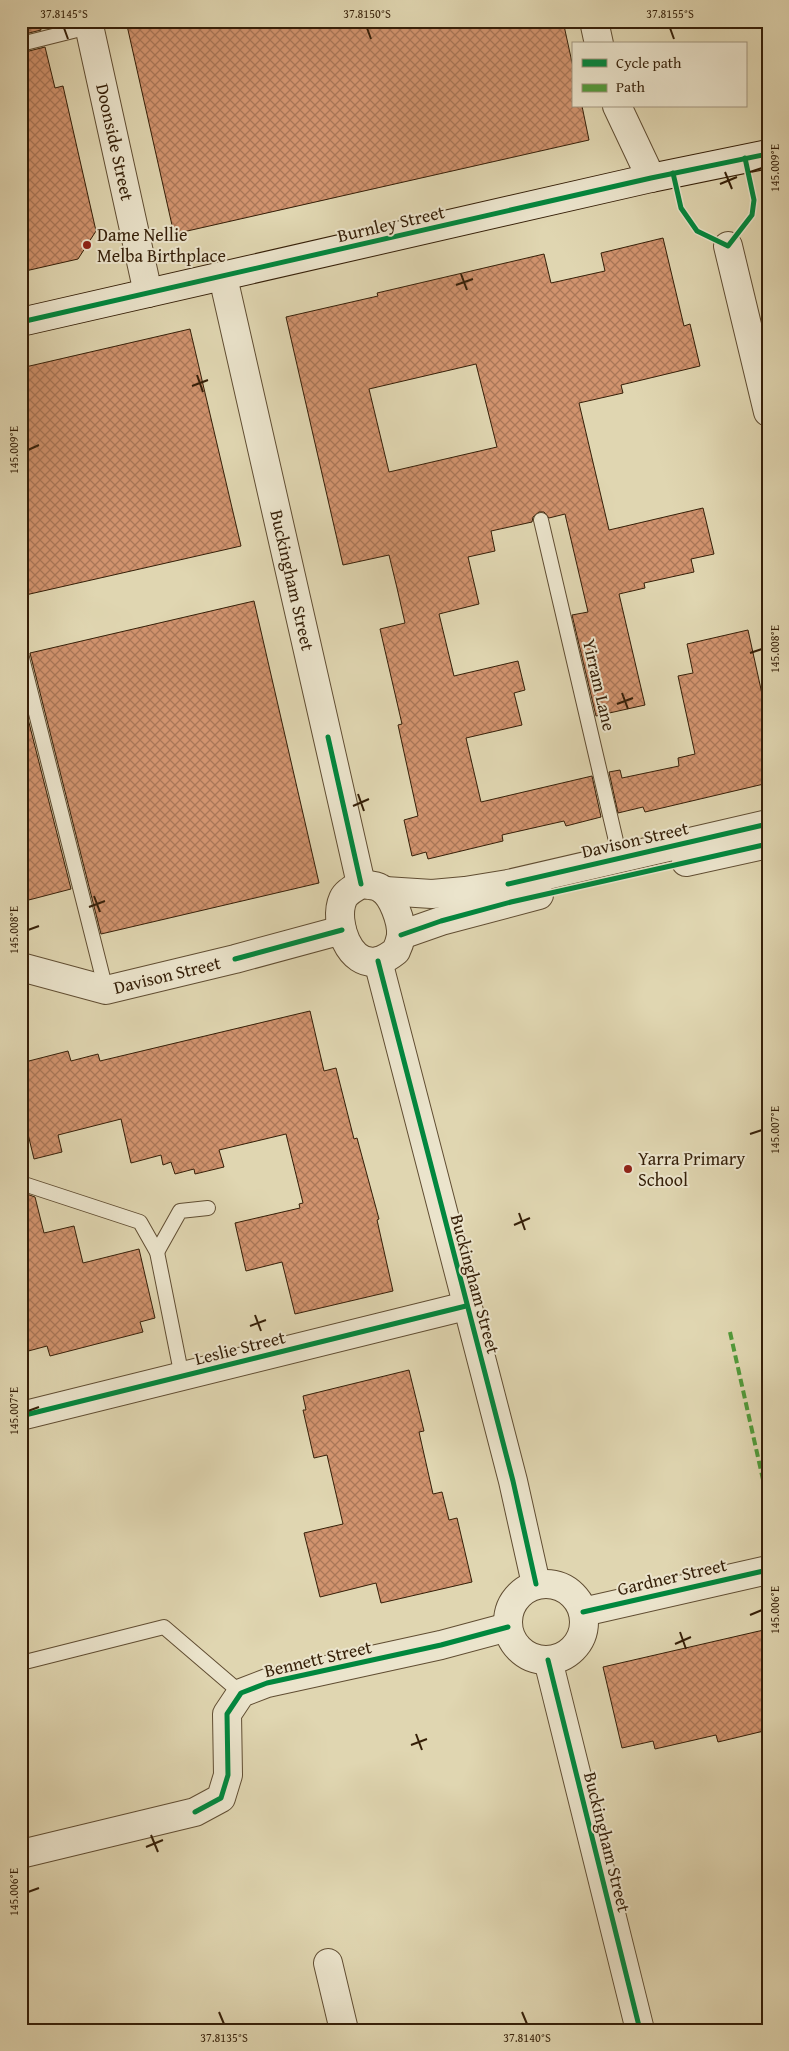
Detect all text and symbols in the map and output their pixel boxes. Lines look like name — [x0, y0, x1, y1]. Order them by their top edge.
text: 37.8145°S — [40, 5, 88, 22]
text: 37.8150°S — [343, 5, 391, 22]
text: 37.8155°S — [646, 5, 694, 22]
legend — [572, 42, 746, 108]
text: Cycle path — [616, 52, 682, 73]
text: Path — [616, 76, 645, 97]
street label: Doonside Street — [89, 81, 141, 204]
text: 145.009°E — [766, 144, 783, 192]
street label: Burnley Street — [335, 198, 448, 249]
place label: Dame Nellie Melba Birthplace — [97, 221, 226, 269]
marker: Dame Nellie Melba Birthplace — [81, 239, 93, 251]
text: 145.009°E — [5, 426, 22, 474]
street label: Buckingham Street — [263, 507, 322, 654]
text: 145.008°E — [766, 625, 783, 673]
street label: Yirram Lane — [576, 636, 623, 733]
street label: Davison Street — [579, 814, 692, 865]
text: 145.008°E — [5, 906, 22, 954]
street label: Davison Street — [111, 949, 224, 1001]
text: 145.007°E — [766, 1106, 783, 1154]
place label: Yarra Primary School — [638, 1145, 745, 1193]
marker: Yarra Primary School — [622, 1163, 634, 1175]
street label: Buckingham Street — [444, 1211, 507, 1357]
street label: Leslie Street — [192, 1323, 289, 1372]
text: 145.007°E — [5, 1387, 22, 1435]
street label: Gardner Street — [615, 1551, 730, 1602]
text: 145.006°E — [766, 1586, 783, 1634]
street label: Bennett Street — [261, 1633, 375, 1684]
street label: Buckingham Street — [577, 1769, 638, 1915]
text: 145.006°E — [5, 1868, 22, 1916]
text: 37.8135°S — [200, 2029, 248, 2046]
text: 37.8140°S — [503, 2029, 551, 2046]

